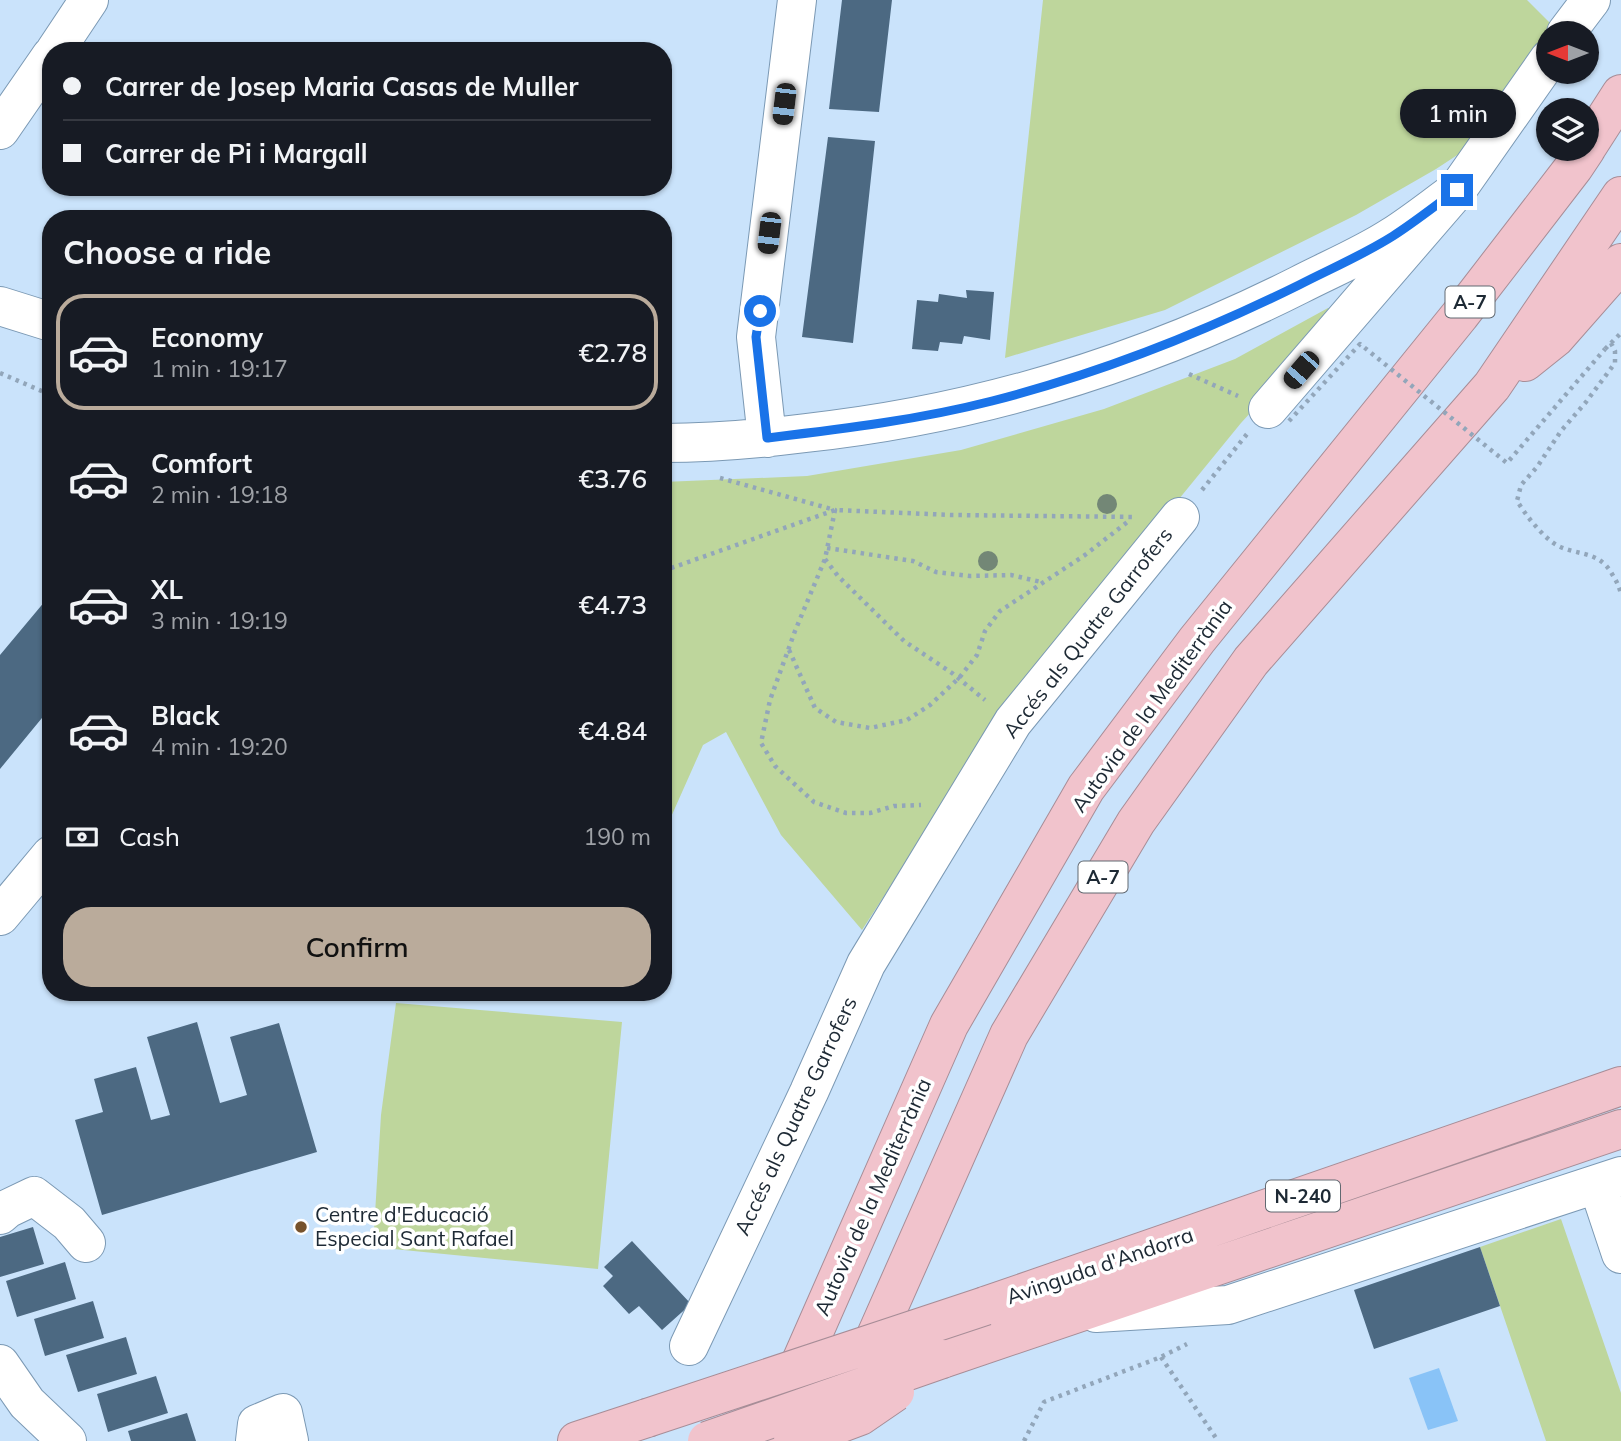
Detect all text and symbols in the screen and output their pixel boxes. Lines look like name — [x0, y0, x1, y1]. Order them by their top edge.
north arrow — [1536, 21, 1600, 84]
map controls — [1536, 21, 1599, 161]
text: Carrer de Josep Maria Casas de Muller — [105, 70, 579, 103]
car — [772, 82, 797, 126]
callout: 1 min — [1399, 88, 1515, 138]
button: layers — [1536, 98, 1599, 161]
text: 1 min — [1428, 99, 1488, 128]
text: Carrer de Pi i Margall — [105, 137, 368, 170]
route end — [1441, 174, 1473, 206]
car — [757, 211, 782, 255]
text: Choose a ride — [63, 232, 271, 272]
road number: A-7 — [1446, 286, 1494, 318]
route start — [744, 295, 776, 327]
icon: car — [67, 321, 130, 384]
text: Economy — [151, 321, 263, 354]
text: €2.78 — [578, 336, 647, 369]
car — [1280, 347, 1323, 393]
text: 1 min · 19:17 — [151, 354, 288, 383]
icon: car — [67, 447, 130, 510]
text: Comfort — [151, 447, 252, 480]
text: €3.76 — [578, 462, 647, 495]
text: 2 min · 19:18 — [151, 480, 288, 509]
street label: Accés als Quatre Garrofers — [997, 522, 1178, 743]
icon: car — [67, 573, 130, 636]
text: XL — [151, 573, 183, 606]
text: €4.73 — [578, 588, 647, 621]
street label: Autovia de la Mediterrània — [1065, 594, 1237, 817]
text: 3 min · 19:19 — [151, 606, 288, 635]
icon: car — [67, 699, 130, 762]
text: Black — [151, 699, 219, 732]
text: €4.84 — [578, 714, 647, 747]
text: 4 min · 19:20 — [151, 732, 288, 761]
icon: cash — [63, 818, 101, 856]
text: Cash — [119, 820, 180, 853]
text: 190 m — [583, 822, 651, 851]
road number: A-7 — [1078, 862, 1128, 892]
button: Confirm — [63, 907, 651, 987]
street label: Accés als Quatre Garrofers — [728, 992, 862, 1239]
street label: Autovia de la Mediterrània — [808, 1074, 936, 1319]
road number: N-240 — [1266, 1180, 1340, 1212]
place label: Centre d'Educació Especial Sant Rafael — [315, 1201, 514, 1251]
marker: Centre d'Educació Especial Sant Rafael — [293, 1219, 309, 1235]
street label: Avinguda d'Andorra — [1003, 1221, 1197, 1309]

